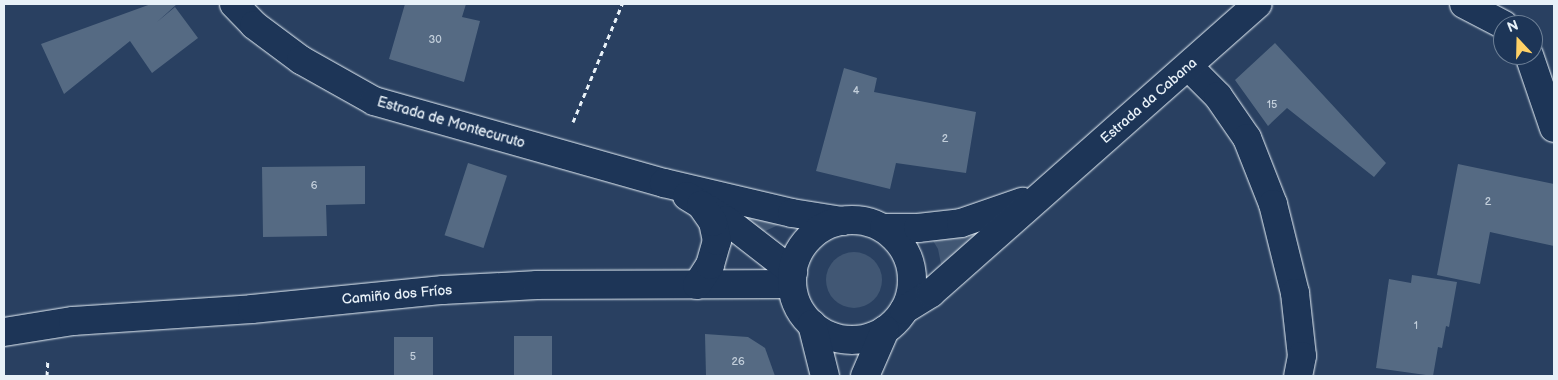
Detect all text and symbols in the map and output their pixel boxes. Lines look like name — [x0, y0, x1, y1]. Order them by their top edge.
north arrow — [1493, 15, 1543, 65]
text: N — [1505, 17, 1521, 36]
house number: 30 — [428, 33, 442, 47]
street label: Estrada da Cabana — [1097, 55, 1201, 147]
house number: 4 — [853, 84, 859, 98]
street label: Estrada de Montecuruto — [375, 94, 527, 152]
house number: 15 — [1267, 98, 1277, 112]
house number: 2 — [942, 132, 948, 146]
house number: 6 — [311, 179, 317, 193]
house number: 2 — [1485, 195, 1491, 209]
street label: Camiño dos Fríos — [341, 282, 453, 308]
house number: 1 — [1414, 319, 1418, 333]
house number: 5 — [410, 350, 416, 364]
house number: 26 — [731, 355, 745, 369]

